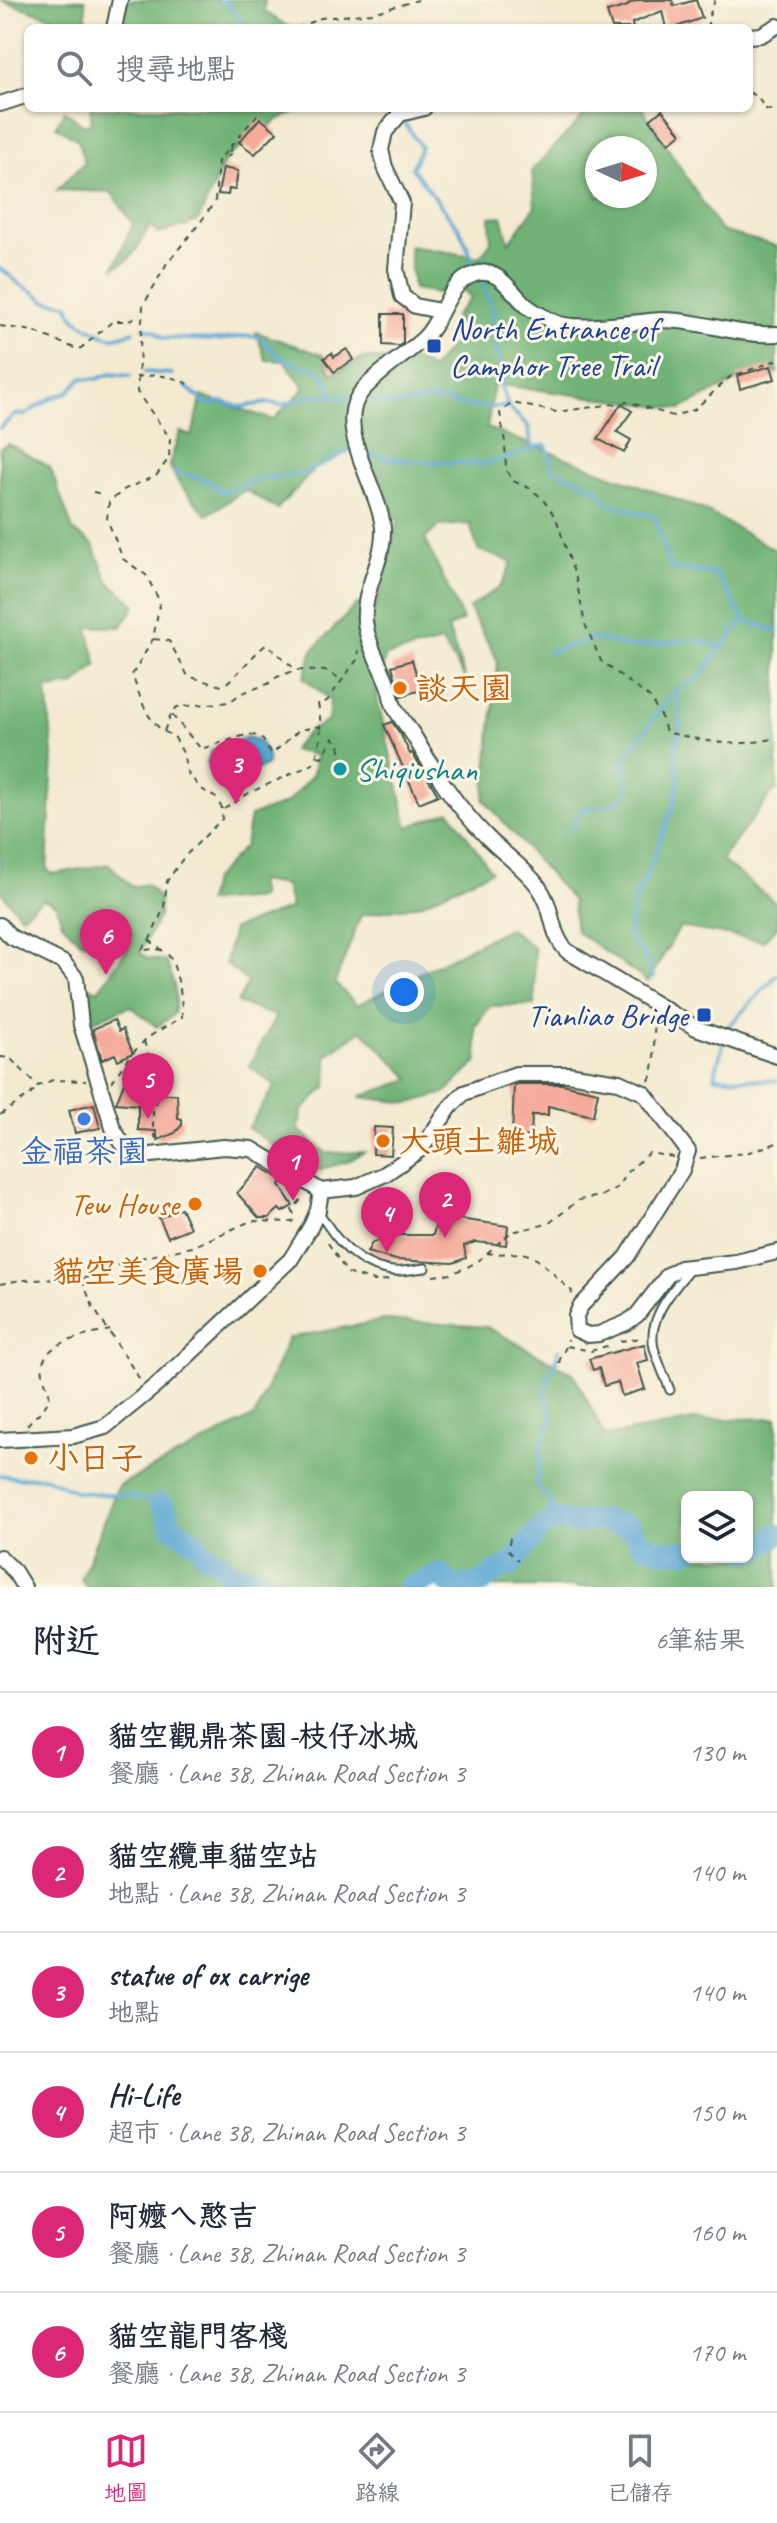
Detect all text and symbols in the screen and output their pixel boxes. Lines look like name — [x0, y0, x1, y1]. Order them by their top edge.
search box — [24, 24, 753, 112]
icon: search — [52, 46, 96, 90]
text: 搜尋地點 — [116, 50, 236, 88]
north arrow — [585, 136, 657, 208]
place label: North Entrance of Camphor Tree Trail — [450, 308, 664, 386]
marker: North Entrance of Camphor Tree Trail — [425, 337, 443, 355]
place label: 談天園 — [416, 668, 512, 709]
marker: 談天園 — [391, 679, 409, 697]
pin: 3 — [210, 738, 262, 804]
place label: Shiqiushan — [356, 749, 478, 790]
marker: Shiqiushan — [331, 760, 349, 778]
pin: 6 — [80, 909, 132, 975]
your location — [384, 972, 424, 1012]
place label: Tianliao Bridge — [527, 995, 691, 1036]
marker: Tianliao Bridge — [695, 1006, 713, 1024]
pin: 5 — [122, 1053, 174, 1119]
marker: 金福茶園 — [75, 1110, 93, 1128]
place label: 大頭土雛城 — [399, 1121, 559, 1162]
place label: 金福茶園 — [20, 1131, 148, 1172]
marker: 大頭土雛城 — [374, 1132, 392, 1150]
pin: 1 — [267, 1135, 319, 1201]
pin: 2 — [419, 1172, 471, 1238]
place label: Tew House — [70, 1184, 182, 1225]
pin: 4 — [361, 1187, 413, 1253]
marker: Tew House — [186, 1195, 204, 1213]
place label: 貓空美食廣場 — [52, 1251, 244, 1292]
marker: 貓空美食廣場 — [251, 1262, 269, 1280]
place label: 小日子 — [47, 1438, 143, 1479]
marker: 小日子 — [22, 1449, 40, 1467]
map controls — [681, 1491, 753, 1563]
button: layers — [681, 1491, 753, 1563]
text: 附近 — [32, 1619, 100, 1662]
text: 6筆結果 — [655, 1624, 745, 1657]
text: 貓空觀鼎茶園-枝仔冰城 — [108, 1717, 418, 1755]
text: 1 — [52, 1736, 64, 1769]
text: 130 m — [689, 1736, 745, 1769]
text: 餐廳 · Lane 38, Zhinan Road Section 3 — [108, 1757, 465, 1790]
text: 貓空纜車貓空站 — [108, 1837, 318, 1875]
text: 2 — [52, 1856, 64, 1889]
text: 140 m — [689, 1856, 745, 1889]
text: 地點 · Lane 38, Zhinan Road Section 3 — [108, 1877, 465, 1910]
text: statue of ox carrige — [108, 1956, 308, 1994]
text: 3 — [52, 1976, 64, 2009]
text: 140 m — [689, 1976, 745, 2009]
text: 地點 — [108, 1996, 160, 2029]
text: Hi-Life — [108, 2076, 179, 2114]
text: 4 — [52, 2096, 64, 2129]
text: 150 m — [689, 2096, 745, 2129]
text: 超市 · Lane 38, Zhinan Road Section 3 — [108, 2116, 465, 2149]
text: 阿嬤ㄟ憨吉 — [108, 2197, 258, 2235]
text: 5 — [52, 2216, 64, 2249]
text: 160 m — [689, 2216, 745, 2249]
text: 餐廳 · Lane 38, Zhinan Road Section 3 — [108, 2237, 465, 2270]
text: 貓空龍門客棧 — [108, 2317, 288, 2355]
text: 6 — [52, 2336, 64, 2369]
text: 170 m — [689, 2336, 745, 2369]
text: 餐廳 · Lane 38, Zhinan Road Section 3 — [108, 2357, 465, 2390]
tab: 地圖 — [104, 2429, 148, 2507]
tab: 路線 — [355, 2429, 399, 2507]
tab: 已儲存 — [607, 2429, 673, 2507]

